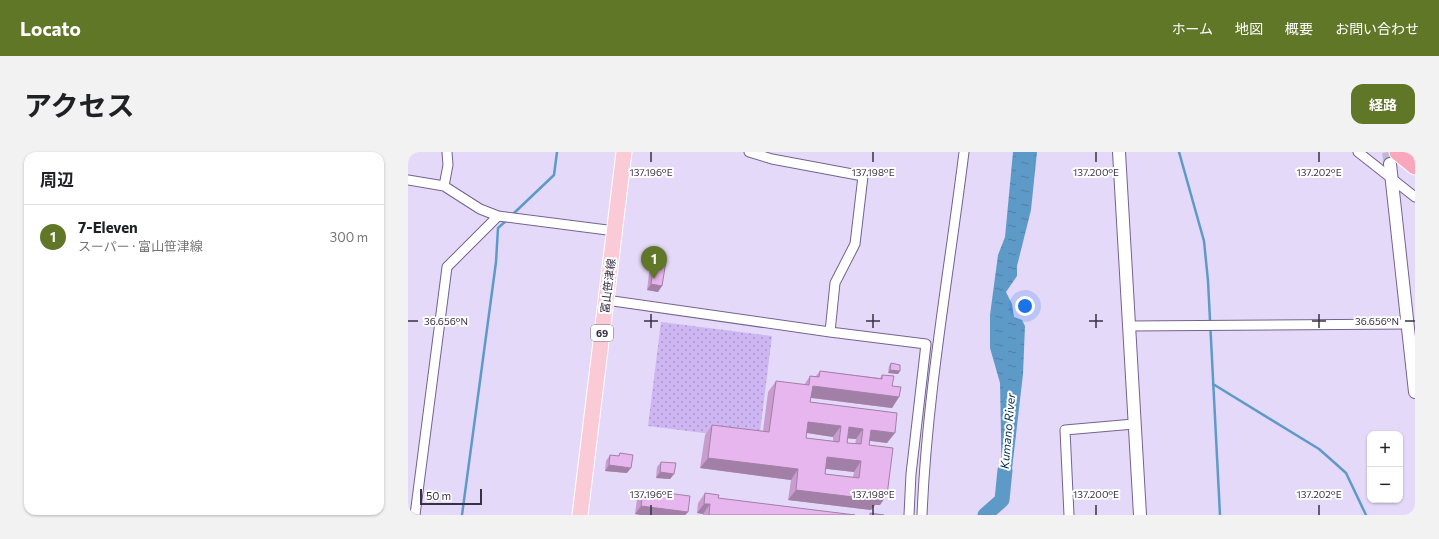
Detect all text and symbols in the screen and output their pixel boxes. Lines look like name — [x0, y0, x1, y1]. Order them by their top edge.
text: Locato — [20, 17, 81, 40]
text: ホーム — [1171, 20, 1213, 37]
text: 地図 — [1235, 20, 1263, 37]
text: 概要 — [1285, 20, 1313, 37]
text: お問い合わせ — [1335, 20, 1419, 37]
button: 経路 — [1351, 84, 1415, 124]
text: アクセス — [24, 88, 135, 122]
text: 137.196°E — [629, 166, 673, 178]
text: 137.198°E — [851, 166, 895, 178]
text: 137.200°E — [1073, 166, 1119, 178]
text: 137.202°E — [1296, 166, 1342, 178]
text: 周辺 — [40, 169, 74, 190]
text: 7-Eleven — [78, 218, 138, 236]
text: 1 — [50, 229, 56, 245]
text: 300 m — [330, 229, 368, 245]
text: スーパー · 富山笹津線 — [78, 238, 203, 254]
pin: 1 — [641, 246, 667, 279]
street label: 富山笹津線 — [598, 258, 617, 314]
your location — [1015, 296, 1035, 316]
text: 36.656°N — [424, 315, 468, 327]
text: 36.656°N — [1355, 315, 1399, 327]
road number: 69 — [591, 325, 613, 341]
water label: Kumano River — [997, 391, 1017, 469]
map controls — [1367, 431, 1403, 503]
button: + — [1367, 431, 1403, 467]
button: − — [1367, 467, 1403, 503]
scale bar — [420, 487, 482, 506]
text: 137.196°E — [629, 488, 673, 500]
text: 137.198°E — [851, 488, 895, 500]
text: 137.200°E — [1073, 488, 1119, 500]
text: 137.202°E — [1296, 488, 1342, 500]
text: 50 m — [426, 489, 451, 502]

